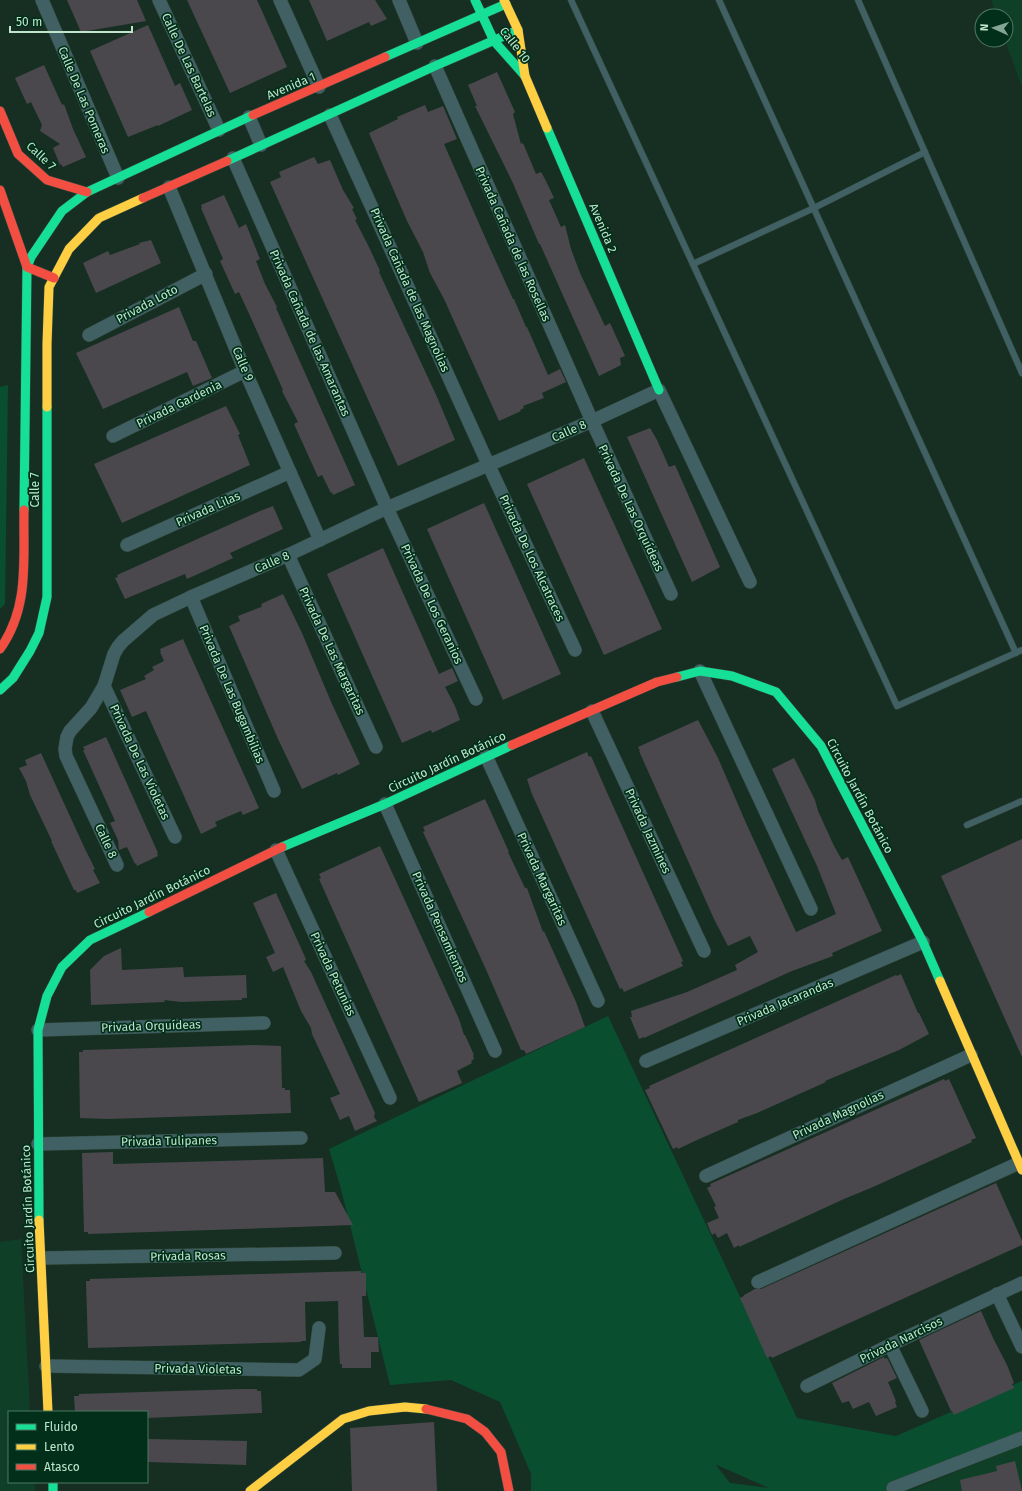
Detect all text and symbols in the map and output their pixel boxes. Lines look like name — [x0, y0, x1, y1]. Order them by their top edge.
scale bar — [10, 8, 132, 34]
north arrow — [974, 8, 1014, 48]
street label: Calle De Las Bartelas — [159, 11, 219, 119]
text: 50 m — [16, 15, 42, 29]
street label: Calle 10 — [497, 24, 534, 66]
text: N — [978, 24, 991, 31]
street label: Calle De Las Pomeras — [55, 44, 113, 156]
street label: Avenida 1 — [264, 69, 318, 103]
street label: Calle 7 — [23, 139, 59, 173]
street label: Privada Cañada de las Rosellas — [472, 164, 554, 324]
street label: Avenida 2 — [586, 201, 620, 255]
street label: Privada Cañada de las Magnolias — [367, 206, 453, 374]
street label: Privada Cañada de las Amarantas — [267, 248, 353, 419]
street label: Privada Loto — [114, 282, 180, 326]
street label: Calle 9 — [230, 345, 256, 383]
street label: Privada Gardenia — [134, 377, 224, 431]
street label: Calle 8 — [550, 417, 589, 445]
street label: Privada De Las Orquídeas — [595, 442, 667, 574]
street label: Calle 7 — [28, 472, 42, 508]
street label: Privada Lilas — [174, 488, 243, 529]
street label: Privada De Los Alcatraces — [496, 493, 568, 624]
street label: Privada De Los Geranios — [398, 542, 466, 667]
street label: Calle 8 — [253, 548, 292, 576]
street label: Privada De Las Margaritas — [296, 585, 368, 718]
street label: Privada De Las Bugambilias — [196, 623, 268, 766]
street label: Privada De Las Violetas — [107, 702, 173, 822]
street label: Circuito Jardín Botánico — [386, 729, 508, 795]
street label: Circuito Jardín Botánico — [824, 736, 896, 856]
street label: Privada Jazmines — [622, 786, 674, 876]
street label: Calle 8 — [92, 822, 120, 861]
street label: Privada Margaritas — [514, 830, 570, 928]
street label: Circuito Jardín Botánico — [91, 863, 213, 931]
street label: Privada Pensamientos — [409, 869, 471, 985]
street label: Privada Petunias — [307, 930, 359, 1018]
street label: Privada Jacarandas — [735, 975, 836, 1029]
street label: Privada Orquídeas — [101, 1017, 201, 1035]
street label: Privada Magnolias — [790, 1088, 886, 1142]
street label: Privada Tulipanes — [121, 1133, 218, 1149]
street label: Circuito Jardín Botánico — [19, 1145, 37, 1273]
street label: Privada Rosas — [150, 1248, 226, 1264]
street label: Privada Narcisos — [857, 1314, 945, 1366]
street label: Privada Violetas — [154, 1361, 242, 1377]
legend — [8, 1411, 148, 1483]
text: Fluido — [44, 1420, 78, 1434]
text: Lento — [44, 1440, 74, 1454]
text: Atasco — [44, 1460, 80, 1474]

